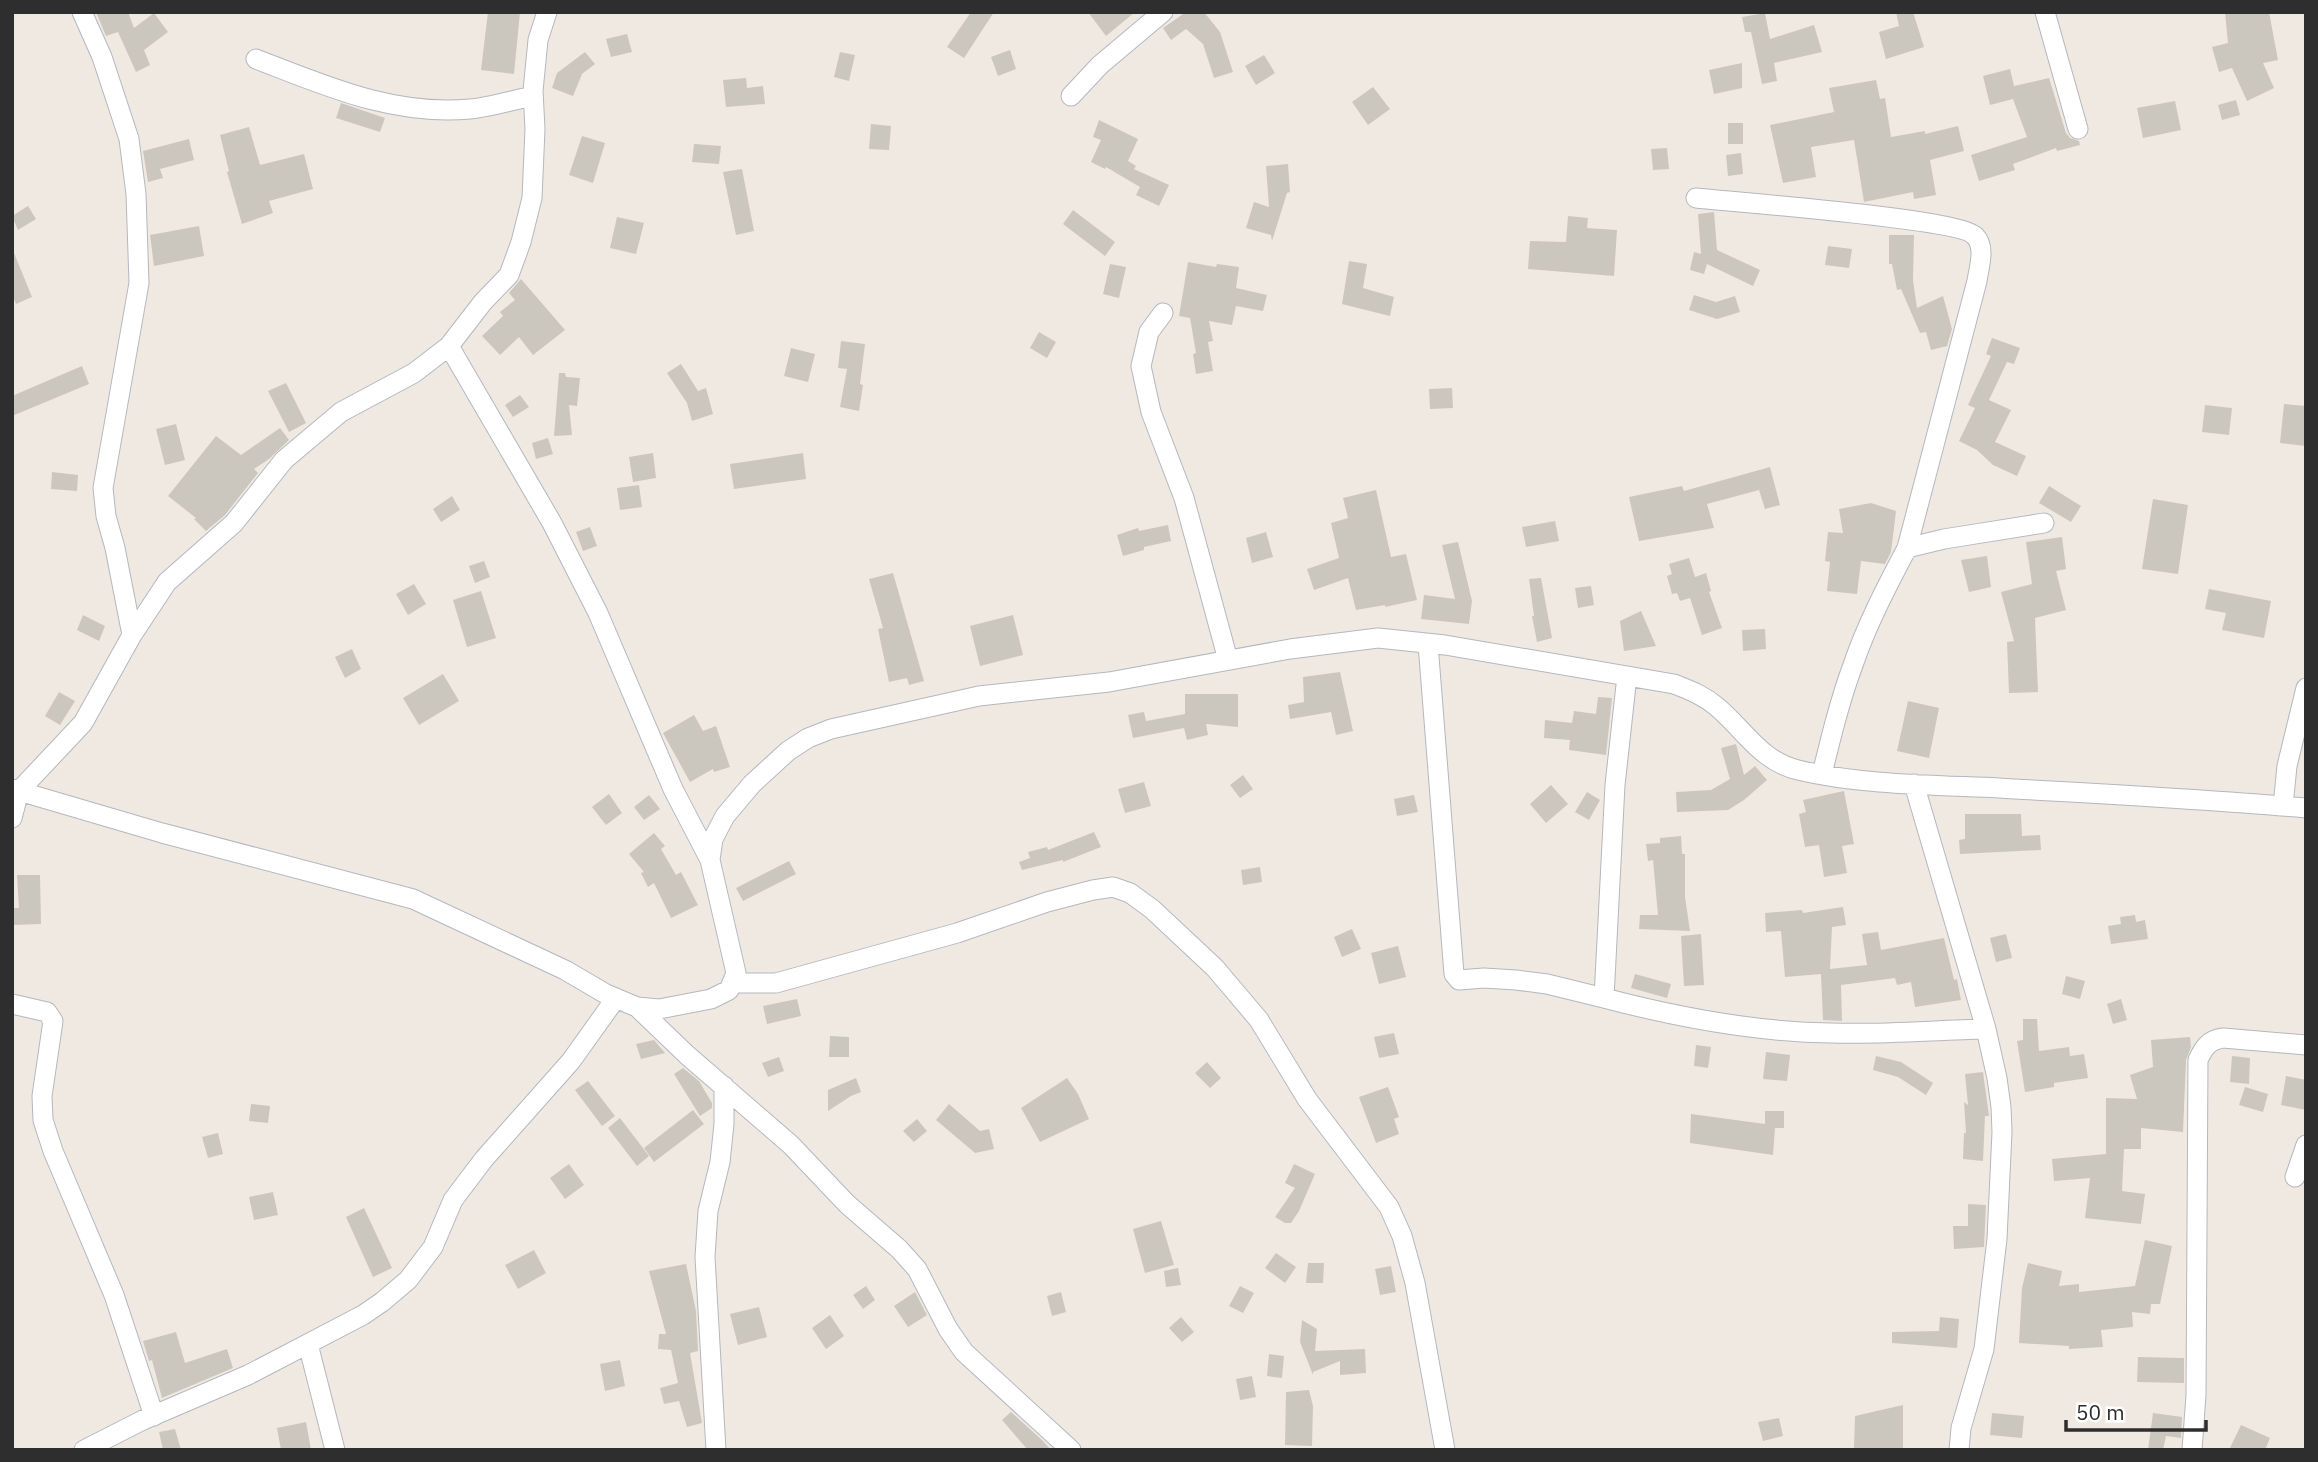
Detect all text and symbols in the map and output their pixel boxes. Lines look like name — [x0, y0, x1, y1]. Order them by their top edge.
scale bar — [2066, 1388, 2206, 1432]
text: 50 m — [2076, 1398, 2125, 1426]

